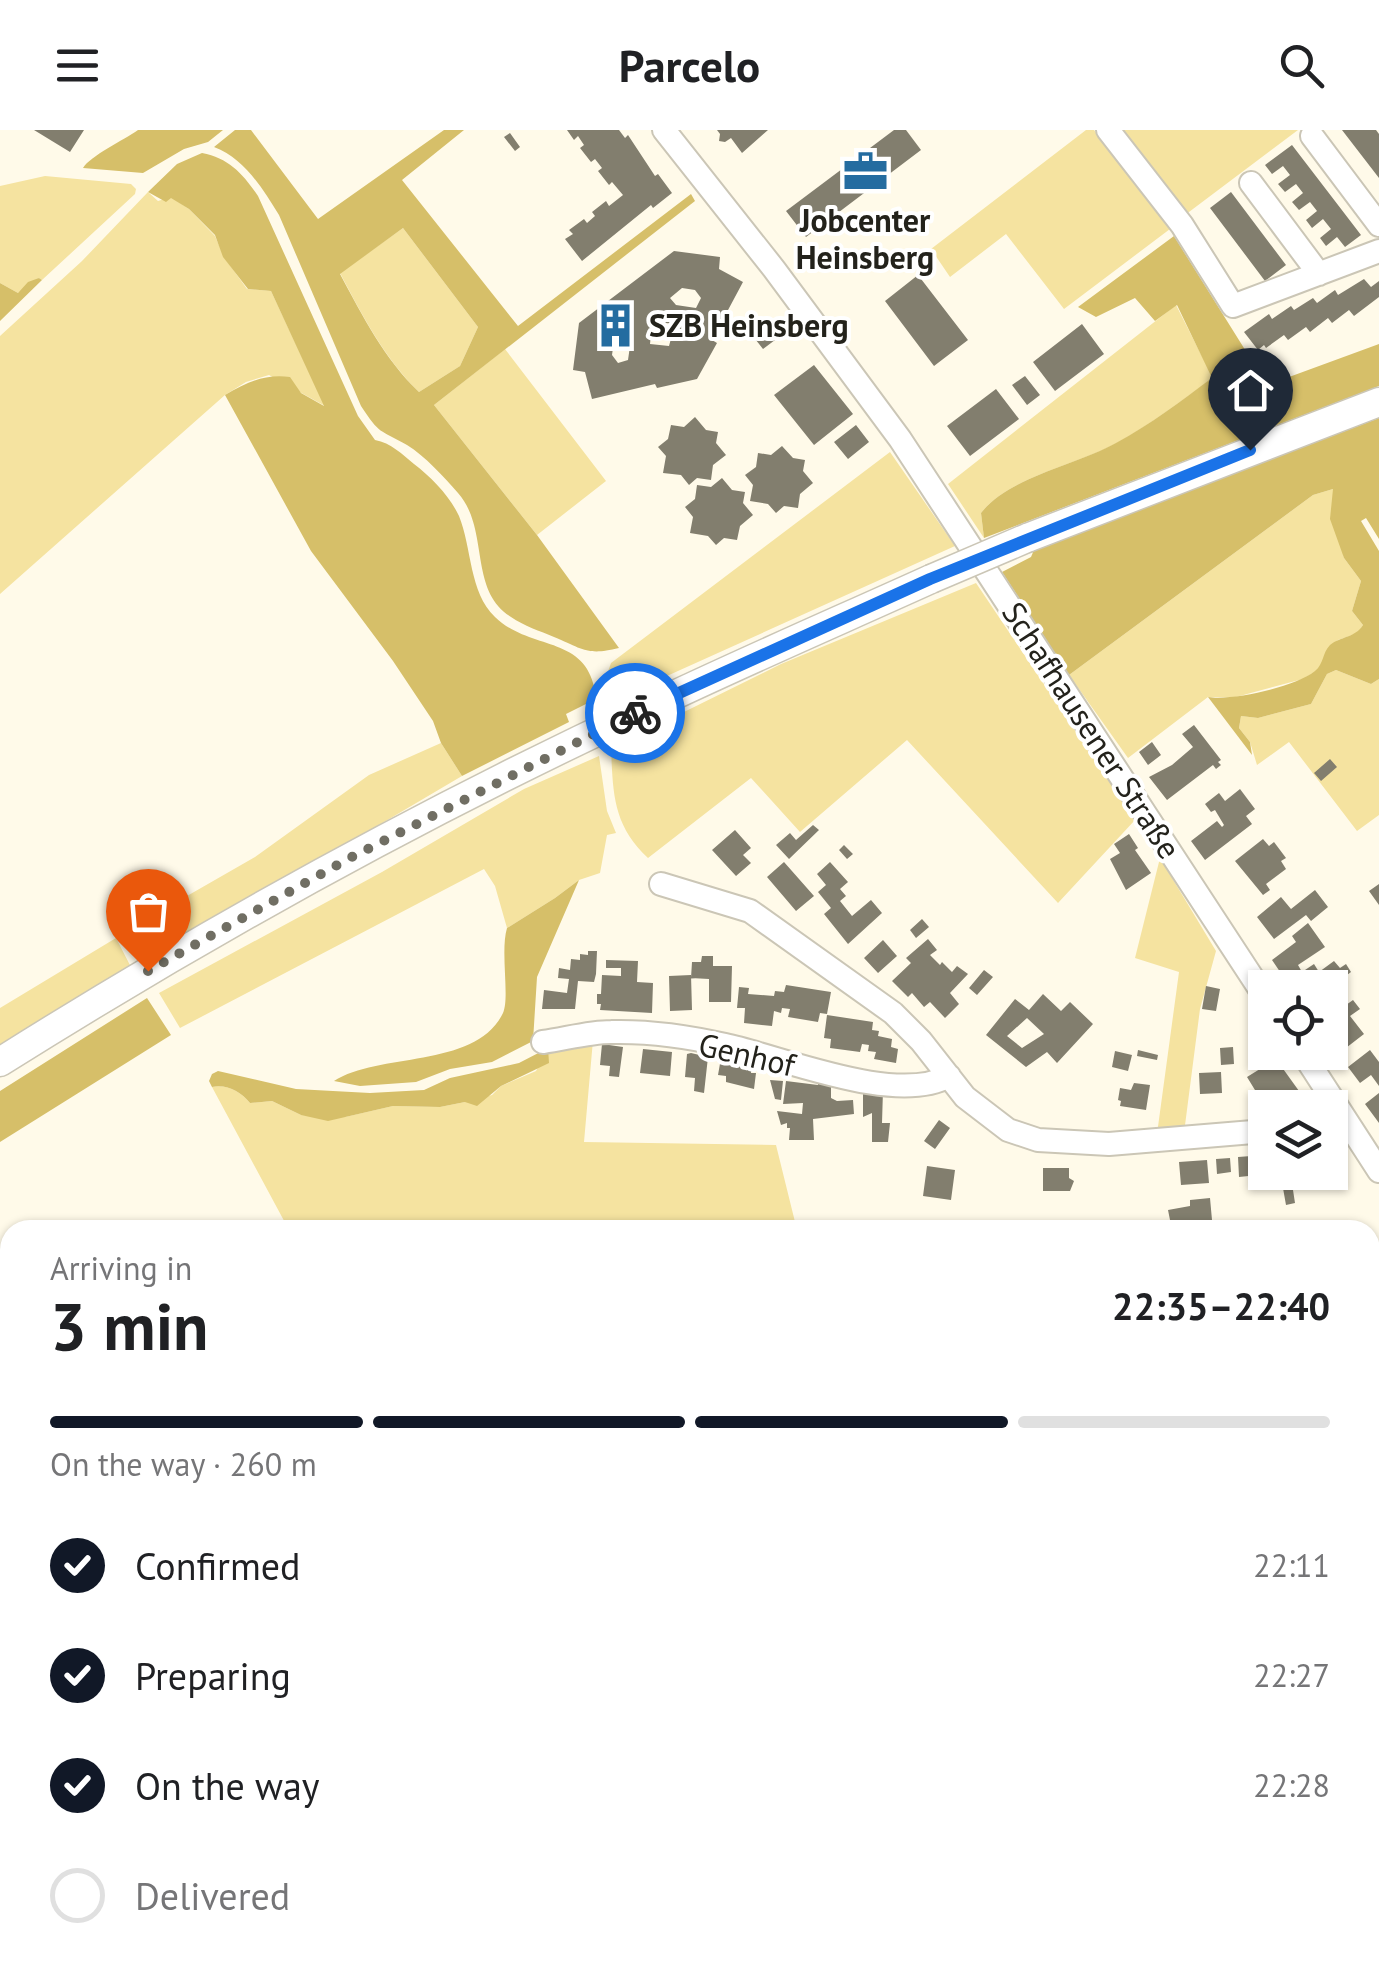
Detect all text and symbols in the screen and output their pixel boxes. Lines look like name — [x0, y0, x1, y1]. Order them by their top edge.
text: Parcelo — [619, 36, 760, 94]
icon: menu — [50, 38, 105, 93]
icon: search — [1274, 38, 1329, 93]
office icon: Jobcenter Heinsberg — [841, 148, 889, 196]
place label: Jobcenter Heinsberg — [796, 199, 934, 278]
building icon: SZB Heinsberg — [592, 301, 640, 349]
place label: SZB Heinsberg — [649, 304, 849, 346]
pin — [1208, 348, 1293, 451]
icon: home — [1223, 363, 1278, 418]
street label: Schafhausener Straße — [993, 593, 1191, 867]
courier — [585, 663, 685, 763]
icon: bike — [608, 686, 663, 741]
pin — [106, 869, 191, 972]
icon: bag — [121, 884, 176, 939]
map controls — [1248, 970, 1348, 1190]
button: locate — [1248, 970, 1348, 1070]
street label: Genhof — [695, 1023, 801, 1086]
button: layers — [1248, 1090, 1348, 1190]
text: Arriving in — [50, 1247, 192, 1289]
text: 22:35–22:40 — [1112, 1281, 1330, 1330]
text: 3 min — [50, 1284, 209, 1368]
text: On the way · 260 m — [50, 1443, 317, 1485]
icon: check — [50, 1538, 105, 1593]
text: Confirmed — [135, 1541, 301, 1590]
text: 22:11 — [1253, 1544, 1330, 1586]
icon: check — [50, 1648, 105, 1703]
text: Preparing — [135, 1651, 291, 1700]
text: 22:27 — [1253, 1654, 1330, 1696]
icon: check — [50, 1758, 105, 1813]
text: On the way — [135, 1761, 320, 1810]
text: 22:28 — [1253, 1764, 1330, 1806]
text: Delivered — [135, 1871, 290, 1920]

